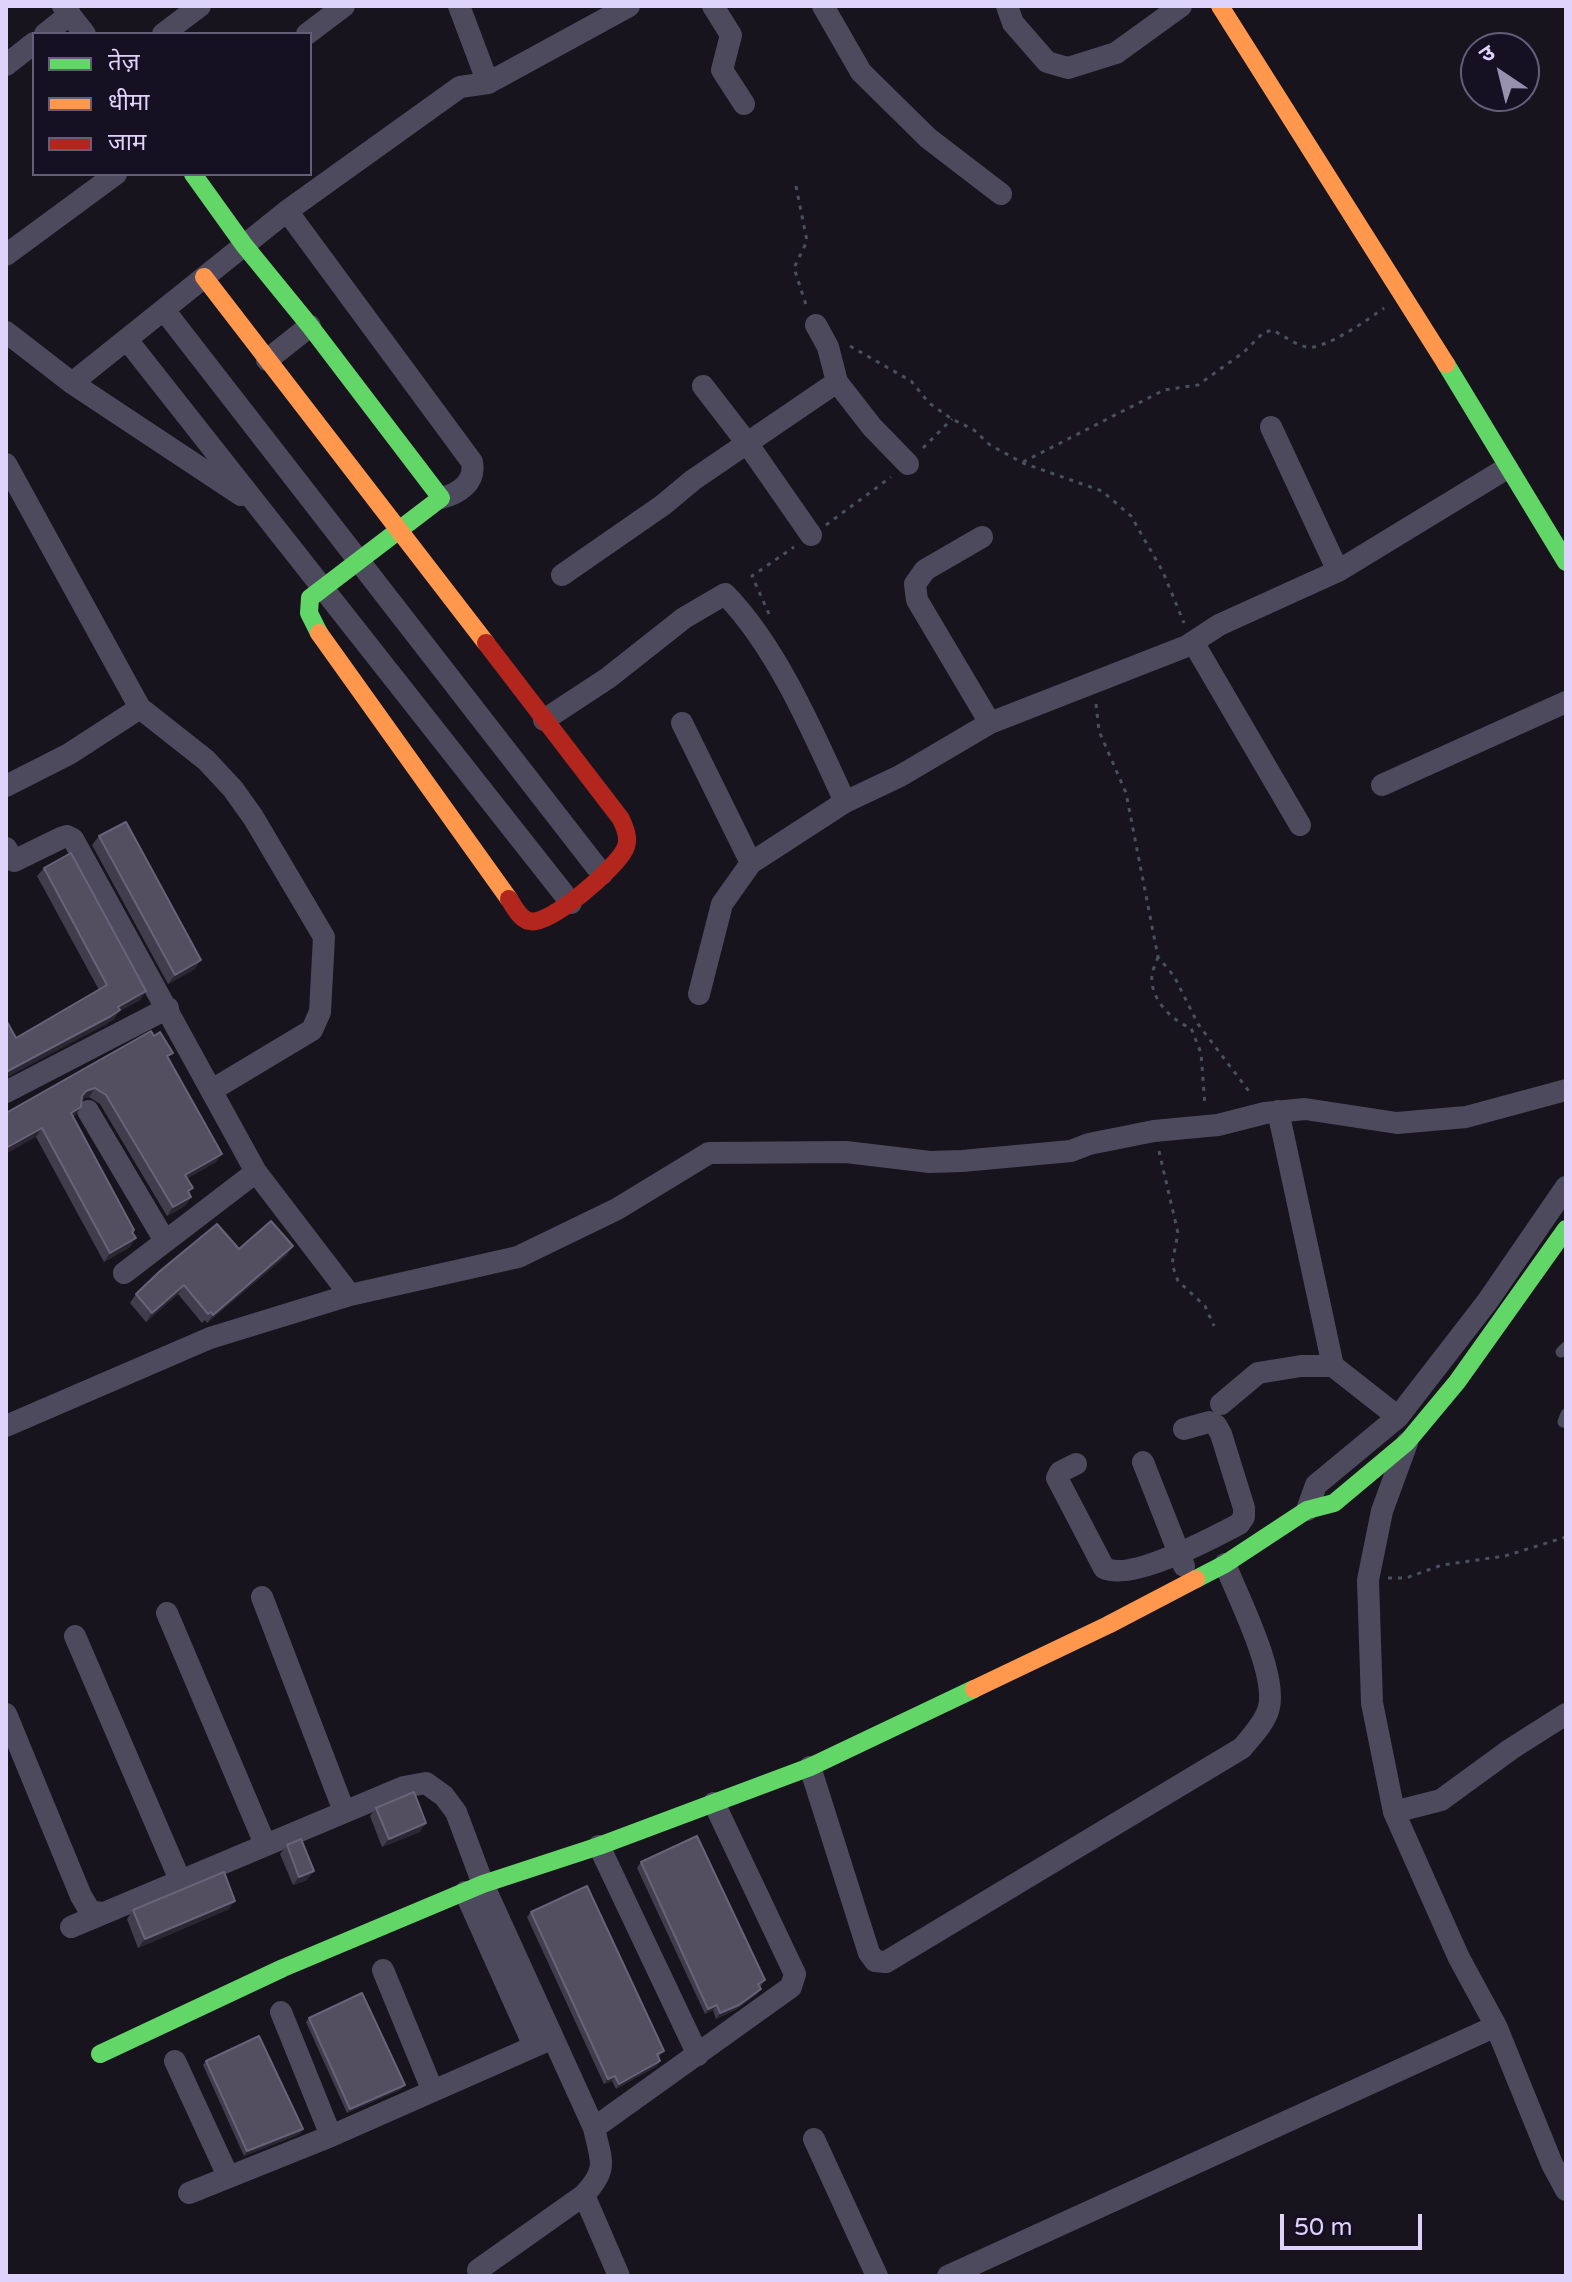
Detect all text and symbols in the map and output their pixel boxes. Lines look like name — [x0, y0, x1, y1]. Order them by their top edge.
legend — [32, 32, 312, 176]
north arrow — [1460, 32, 1540, 112]
text: उ — [1475, 40, 1500, 68]
text: तेज़ — [108, 48, 140, 77]
text: धीमा — [108, 88, 150, 117]
text: जाम — [108, 128, 146, 157]
scale bar — [1284, 2198, 1426, 2248]
text: 50 m — [1294, 2213, 1352, 2242]

